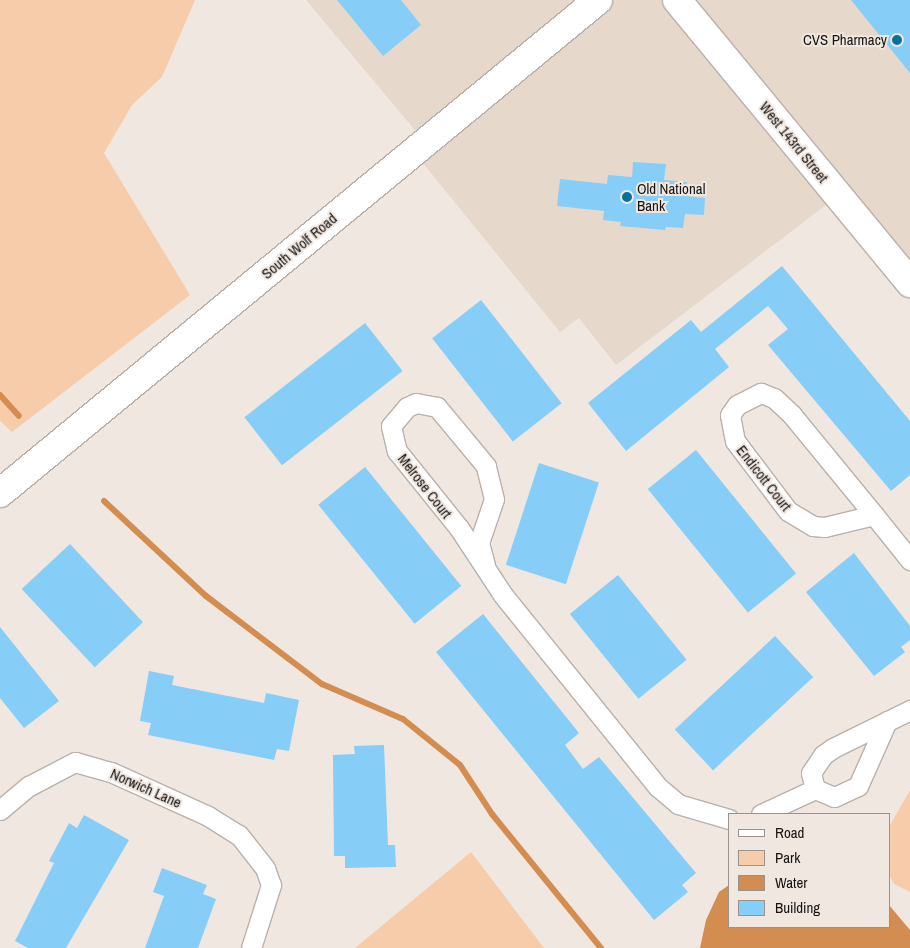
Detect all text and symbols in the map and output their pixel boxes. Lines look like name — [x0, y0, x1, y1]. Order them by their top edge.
place label: CVS Pharmacy — [803, 31, 887, 49]
marker: CVS Pharmacy — [891, 34, 903, 46]
street label: West 143rd Street — [756, 98, 832, 186]
place label: Old National Bank — [637, 179, 705, 214]
marker: Old National Bank — [621, 191, 633, 203]
street label: South Wolf Road — [258, 209, 340, 283]
street label: Endicott Court — [733, 441, 795, 515]
street label: Melrose Court — [394, 450, 456, 522]
street label: Norwich Lane — [108, 764, 184, 812]
legend — [728, 813, 890, 928]
text: Road — [775, 822, 804, 843]
text: Park — [775, 847, 800, 868]
text: Water — [775, 872, 807, 893]
text: Building — [775, 897, 820, 918]

